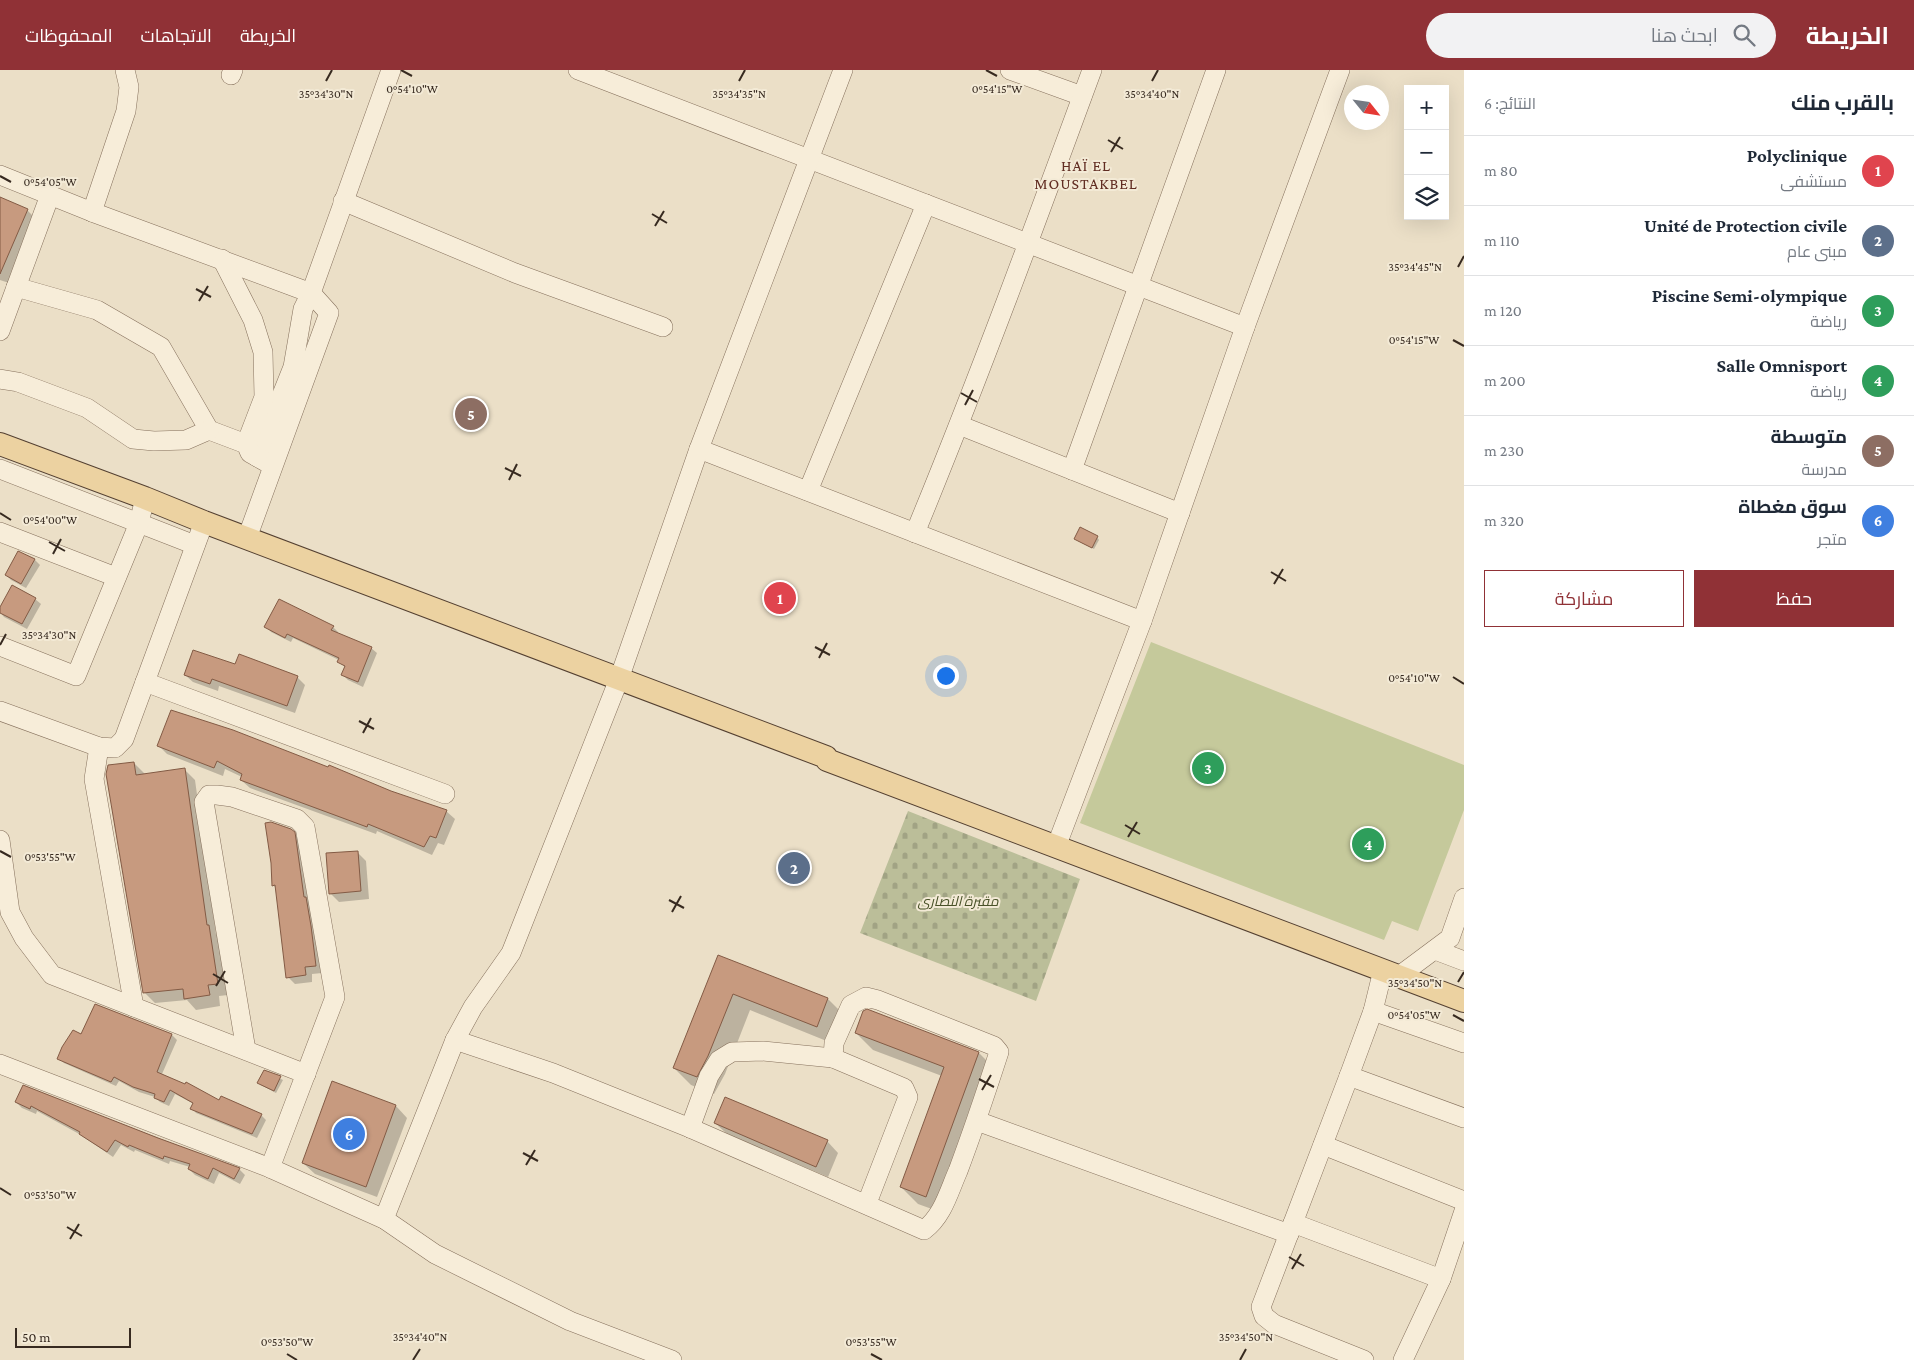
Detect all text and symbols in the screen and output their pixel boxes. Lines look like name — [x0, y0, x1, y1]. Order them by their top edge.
search box — [1426, 13, 1776, 58]
icon: search — [1730, 21, 1758, 49]
text: الخريطة — [1806, 22, 1889, 49]
text: ابحث هنا — [1651, 25, 1718, 46]
text: المحفوظات — [25, 26, 113, 46]
text: الاتجاهات — [141, 26, 212, 46]
text: الخريطة — [240, 26, 296, 46]
text: 0°54'10"W — [386, 82, 438, 96]
text: 0°54'15"W — [972, 82, 1022, 96]
north arrow — [1344, 85, 1389, 130]
map controls — [1404, 85, 1449, 220]
button: + — [1404, 85, 1449, 130]
text: 35°34'30"N — [299, 87, 353, 101]
text: 35°34'35"N — [712, 87, 766, 101]
text: 35°34'40"N — [1125, 87, 1179, 101]
text: بالقرب منك — [1791, 91, 1894, 115]
text: النتائج: 6 — [1484, 95, 1536, 112]
button: − — [1404, 130, 1449, 175]
text: Polyclinique — [1747, 145, 1847, 166]
district label: HAÏ EL MOUSTAKBEL — [1034, 157, 1138, 192]
text: 80 m — [1484, 162, 1518, 179]
text: 1 — [1875, 162, 1881, 179]
text: مستشفى — [1780, 173, 1847, 190]
text: 0°54'05"W — [24, 175, 76, 189]
button: layers — [1404, 175, 1449, 220]
text: Unité de Protection civile — [1644, 215, 1847, 236]
text: 110 m — [1484, 232, 1520, 249]
text: 2 — [1874, 232, 1882, 249]
text: مبنى عام — [1787, 243, 1847, 260]
text: 35°34'45"N — [1388, 260, 1442, 274]
text: Piscine Semi-olympique — [1652, 285, 1847, 306]
text: 120 m — [1484, 302, 1522, 319]
text: 3 — [1874, 302, 1882, 319]
text: رياضة — [1810, 313, 1847, 330]
text: 0°54'15"W — [1389, 333, 1439, 347]
text: Salle Omnisport — [1717, 355, 1847, 376]
text: 200 m — [1484, 372, 1526, 389]
text: 4 — [1874, 372, 1882, 389]
text: رياضة — [1810, 383, 1847, 400]
pin: 5 — [455, 395, 487, 433]
text: متوسطة — [1770, 426, 1847, 447]
text: 230 m — [1484, 442, 1524, 459]
text: 5 — [1874, 442, 1882, 459]
text: مدرسة — [1801, 461, 1847, 478]
text: سوق مغطاة — [1738, 496, 1847, 517]
text: 320 m — [1484, 512, 1524, 529]
text: 6 — [1874, 512, 1882, 529]
text: 0°54'00"W — [23, 513, 77, 527]
text: متجر — [1818, 531, 1847, 548]
button: مشاركة — [1484, 570, 1684, 627]
button: حفظ — [1694, 570, 1894, 627]
pin: 1 — [764, 579, 796, 617]
text: 35°34'30"N — [22, 628, 76, 642]
your location — [933, 663, 959, 689]
text: 0°54'10"W — [1388, 671, 1440, 685]
pin: 3 — [1192, 749, 1224, 787]
pin: 4 — [1352, 825, 1384, 863]
pin: 2 — [778, 849, 810, 887]
text: 0°53'55"W — [24, 850, 76, 864]
park label: مقبرة النصارى — [917, 893, 1000, 910]
text: 35°34'50"N — [1388, 976, 1442, 990]
text: 0°54'05"W — [1388, 1008, 1440, 1022]
pin: 6 — [333, 1115, 365, 1153]
text: 0°53'50"W — [24, 1188, 76, 1202]
scale bar — [15, 1325, 131, 1348]
text: 50 m — [22, 1329, 50, 1345]
text: 35°34'40"N — [393, 1330, 447, 1344]
text: 35°34'50"N — [1219, 1330, 1273, 1344]
text: 0°53'50"W — [261, 1335, 313, 1349]
text: 0°53'55"W — [845, 1335, 897, 1349]

